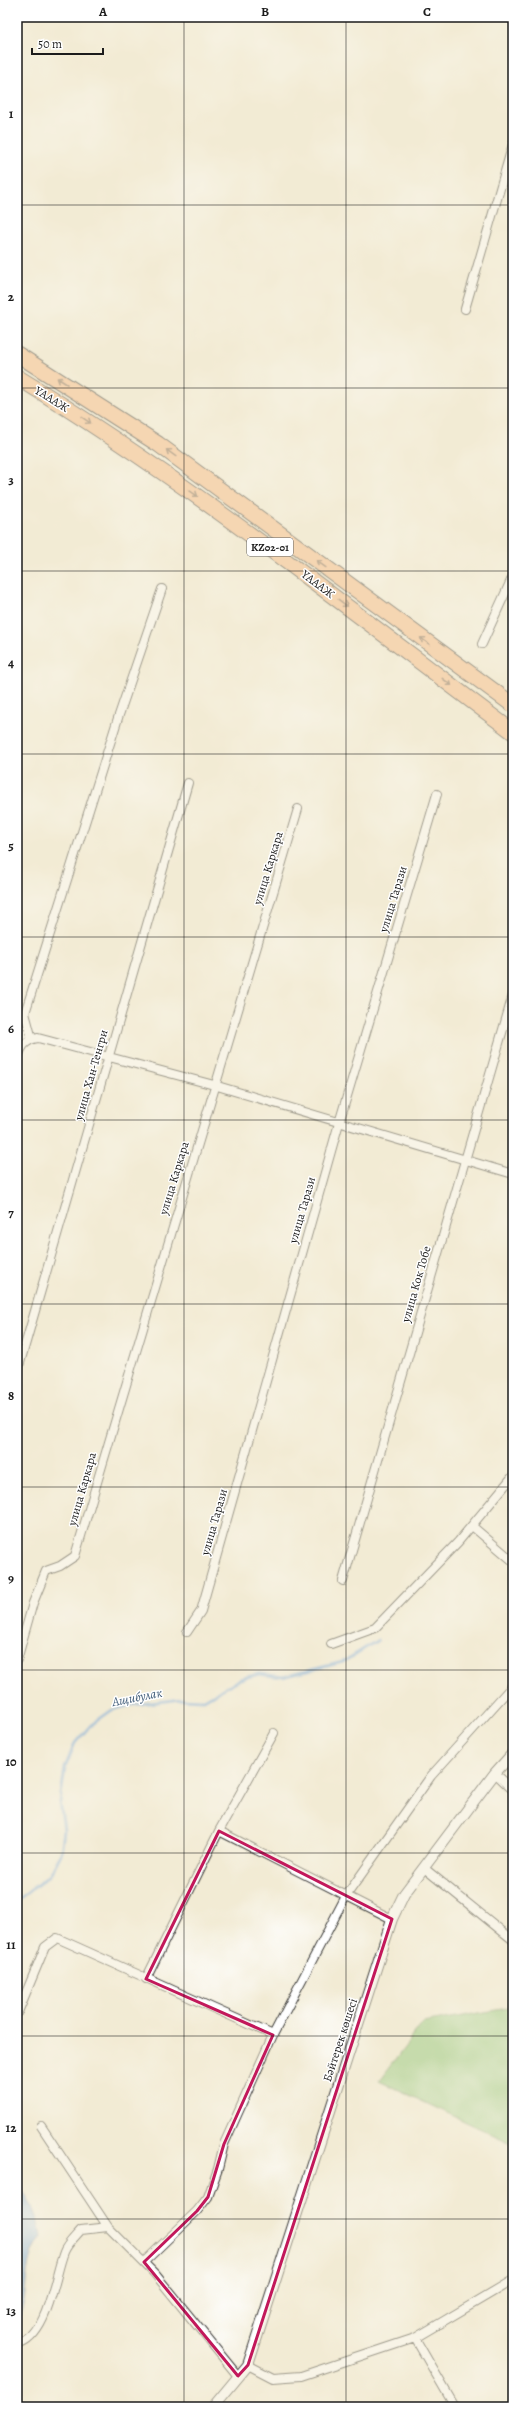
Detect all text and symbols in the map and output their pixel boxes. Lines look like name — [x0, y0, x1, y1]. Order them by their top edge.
text: A — [98, 3, 108, 20]
text: B — [261, 3, 269, 20]
text: C — [423, 3, 431, 20]
scale bar — [32, 30, 103, 56]
text: 50 m — [38, 36, 62, 52]
text: 1 — [9, 105, 14, 122]
text: 2 — [8, 288, 15, 305]
one-way arrow — [57, 377, 68, 386]
street label: ҮАААЖ — [31, 382, 72, 416]
one-way arrow — [80, 416, 91, 425]
one-way arrow — [165, 449, 176, 458]
text: 3 — [8, 471, 14, 488]
one-way arrow — [187, 489, 198, 497]
road number: KZ02-01 — [247, 538, 293, 556]
one-way arrow — [315, 559, 326, 568]
street label: ҮАААЖ — [297, 566, 338, 602]
one-way arrow — [337, 599, 348, 608]
one-way arrow — [420, 636, 431, 645]
text: 4 — [8, 654, 14, 671]
one-way arrow — [441, 678, 452, 686]
street label: улица Каркара — [249, 829, 287, 908]
text: 5 — [8, 837, 14, 854]
street label: улица Тарази — [375, 864, 411, 935]
text: 6 — [8, 1020, 14, 1037]
street label: улица Хан-Тенгри — [70, 1028, 112, 1123]
street label: улица Каркара — [155, 1139, 193, 1218]
street label: улица Тарази — [285, 1175, 319, 1246]
text: 7 — [8, 1204, 14, 1221]
street label: улица Кок Тобе — [397, 1244, 435, 1325]
text: 8 — [8, 1387, 14, 1404]
street label: улица Каркара — [64, 1450, 100, 1529]
street label: улица Тарази — [197, 1487, 231, 1558]
text: 9 — [8, 1570, 14, 1587]
water label: Ащибулак — [110, 1684, 164, 1710]
text: 10 — [5, 1753, 17, 1770]
text: 11 — [6, 1936, 16, 1953]
street label: Бәйтерек көшесі — [319, 1996, 361, 2084]
text: 12 — [6, 2119, 17, 2136]
text: 13 — [6, 2302, 17, 2319]

